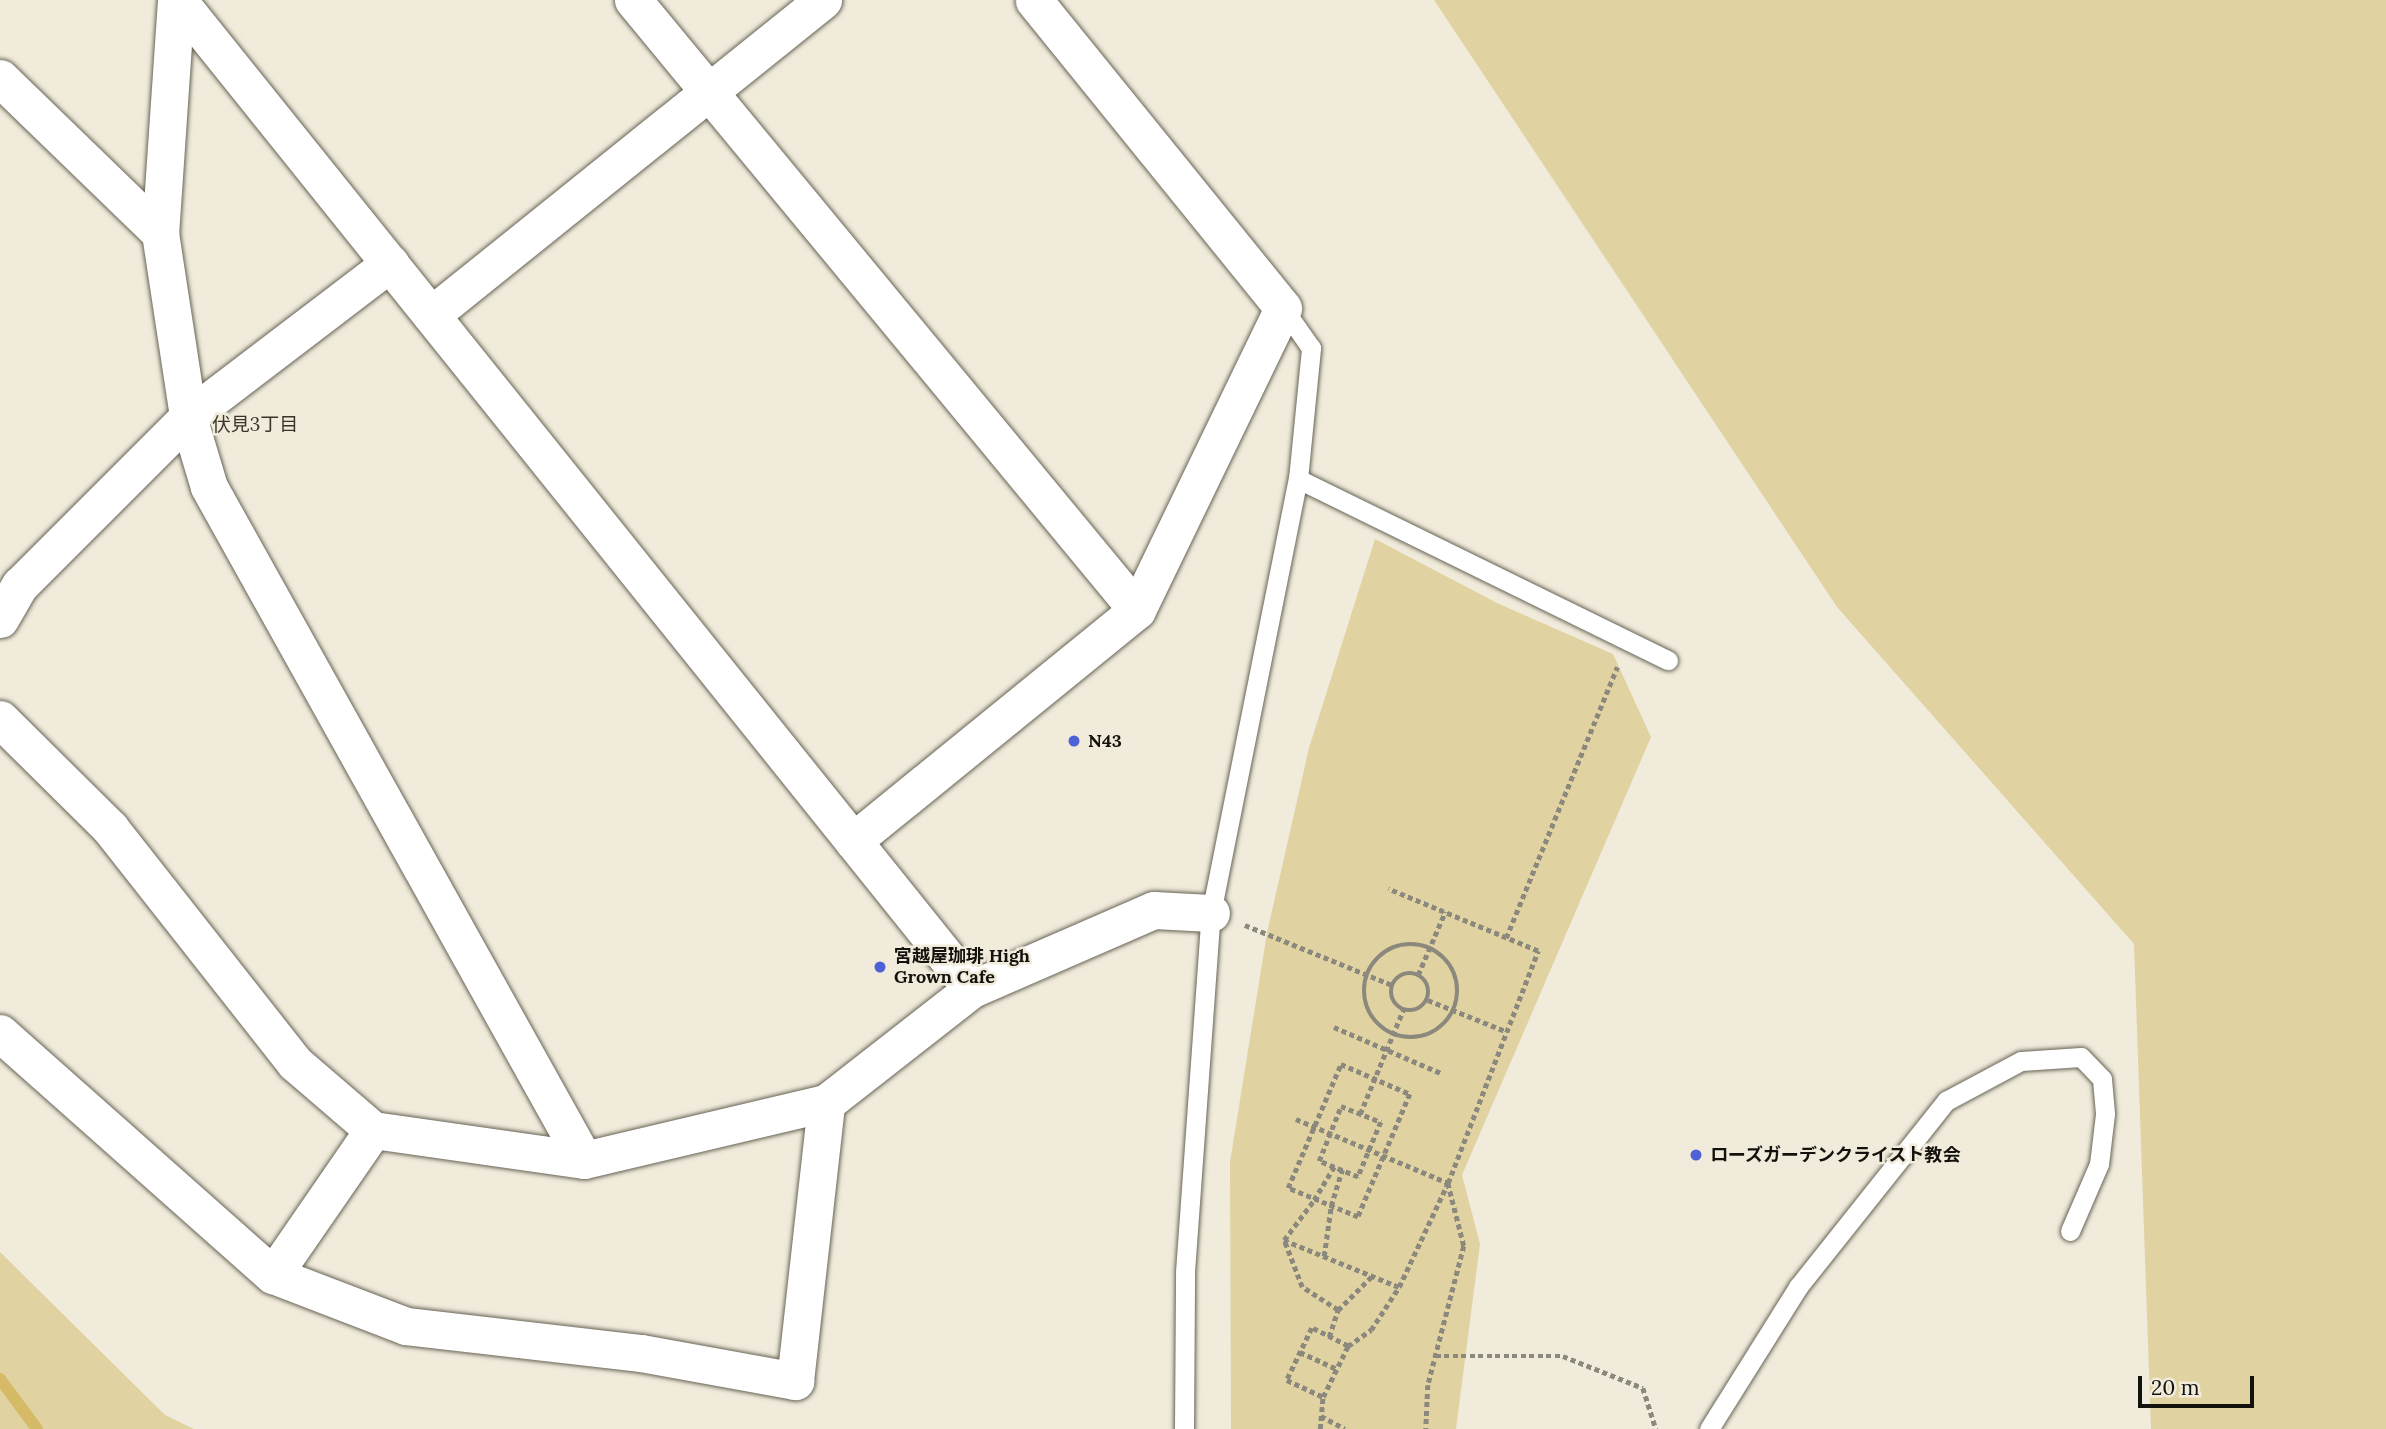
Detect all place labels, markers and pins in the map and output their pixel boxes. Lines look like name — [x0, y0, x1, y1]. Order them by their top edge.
place label: N43 — [1088, 730, 1122, 752]
marker: N43 — [1066, 733, 1082, 749]
place label: 宮越屋珈琲 High Grown Cafe — [894, 946, 1030, 988]
marker: 宮越屋珈琲 High Grown Cafe — [872, 959, 888, 975]
place label: ローズガーデンクライスト教会 — [1710, 1144, 1962, 1166]
marker: ローズガーデンクライスト教会 — [1688, 1147, 1704, 1163]

